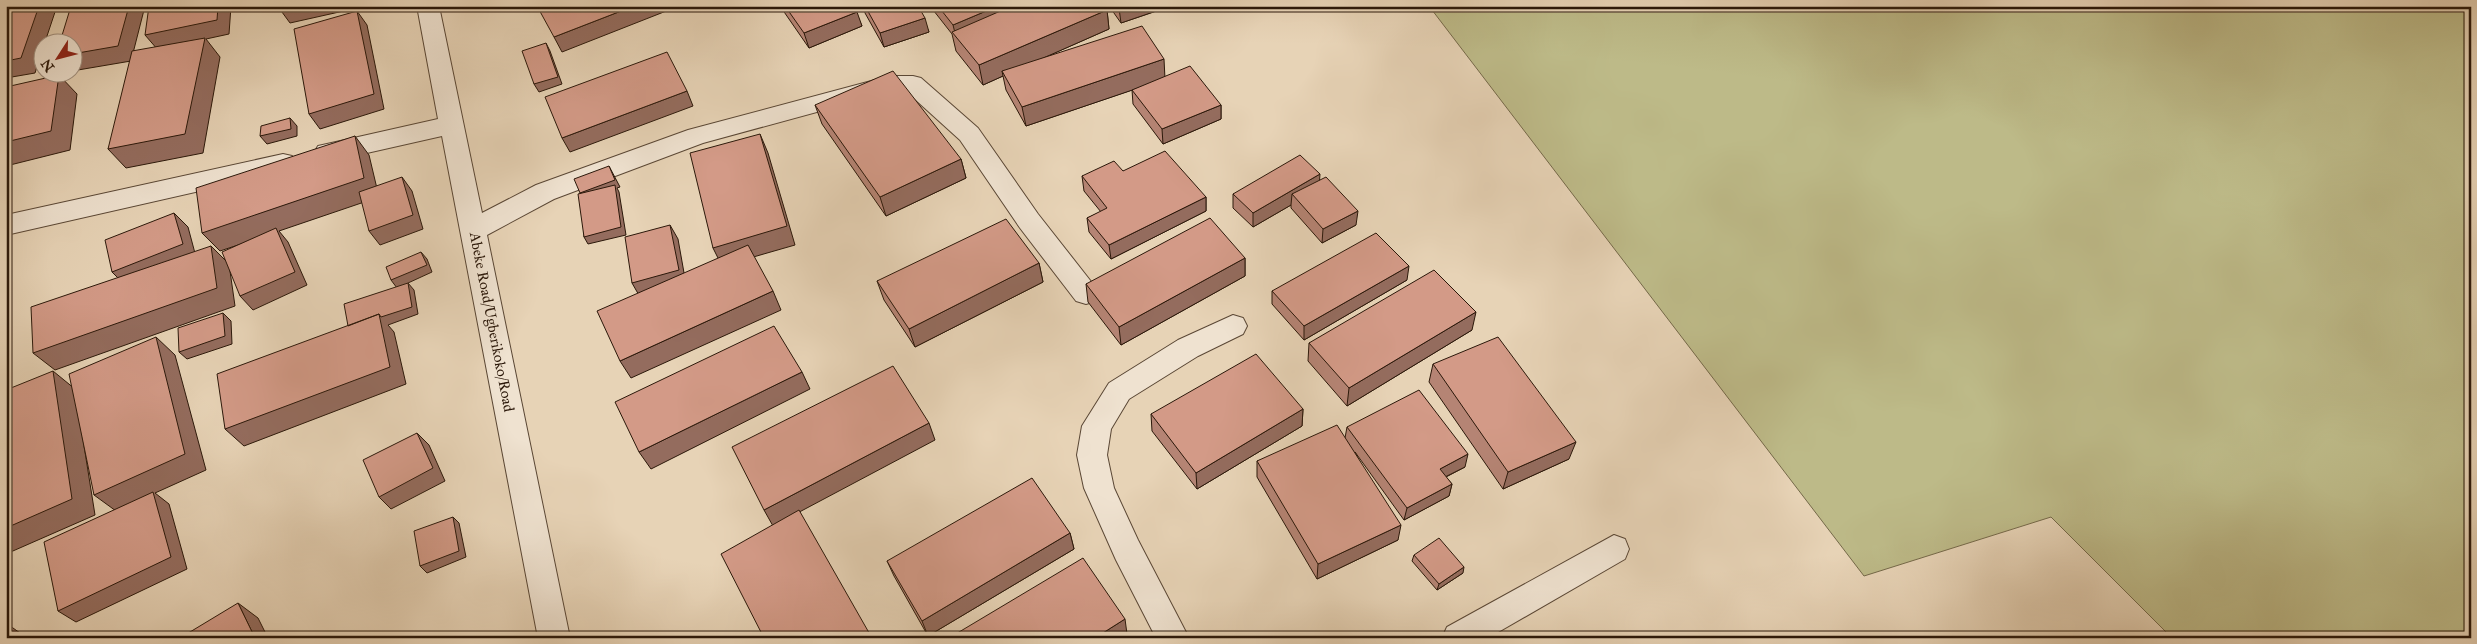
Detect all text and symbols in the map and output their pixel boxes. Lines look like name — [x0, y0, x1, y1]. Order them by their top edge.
north arrow — [32, 32, 82, 82]
text: N — [37, 55, 58, 75]
street label: Abeke Road/Ugberikoko/Road — [466, 230, 518, 414]

